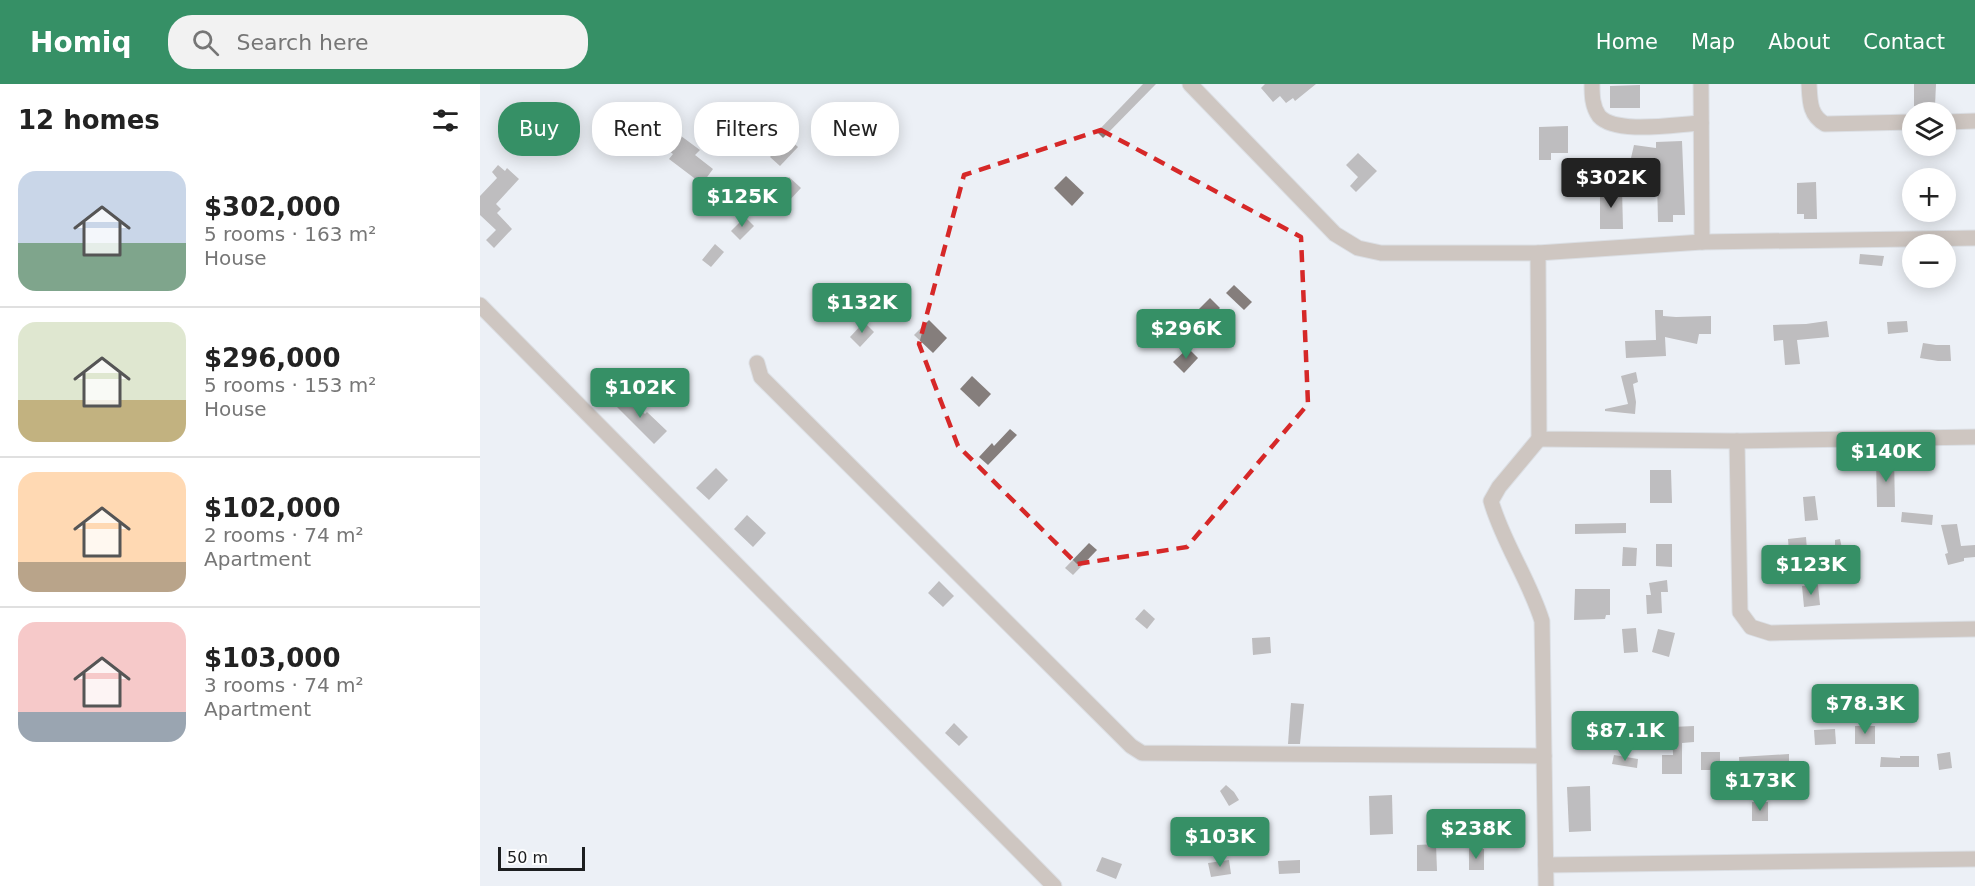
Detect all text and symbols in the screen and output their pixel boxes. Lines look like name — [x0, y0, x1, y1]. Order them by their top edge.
search box — [168, 15, 588, 69]
text: Homiq — [30, 26, 132, 59]
icon: search — [189, 26, 222, 59]
text: Search here — [237, 30, 369, 55]
text: Home — [1596, 30, 1658, 54]
text: Map — [1691, 30, 1735, 54]
text: About — [1768, 30, 1830, 54]
text: Contact — [1863, 30, 1945, 54]
chip: Buy — [498, 102, 580, 156]
chip: Rent — [592, 102, 682, 156]
chip: Filters — [694, 102, 799, 156]
chip: New — [811, 102, 899, 156]
map controls — [1902, 102, 1956, 288]
button: layers — [1902, 102, 1956, 156]
icon: filters — [429, 104, 462, 137]
text: 12 homes — [18, 105, 160, 135]
pin: $302K — [1569, 158, 1653, 209]
text: $302K — [1575, 165, 1647, 189]
button: + — [1902, 168, 1956, 222]
pin: $125K — [700, 177, 784, 228]
text: $125K — [706, 184, 778, 208]
text: $302,000 — [204, 192, 341, 222]
icon: home — [66, 195, 138, 267]
text: 5 rooms · 163 m² — [204, 222, 376, 246]
button: − — [1902, 234, 1956, 288]
text: House — [204, 246, 267, 270]
pin: $132K — [820, 283, 904, 334]
text: $132K — [826, 290, 898, 314]
pin: $296K — [1144, 309, 1228, 360]
text: $296K — [1150, 316, 1222, 340]
text: $296,000 — [204, 343, 341, 373]
icon: home — [66, 346, 138, 418]
pin: $102K — [598, 368, 682, 419]
text: 5 rooms · 153 m² — [204, 373, 376, 397]
text: $102K — [604, 375, 676, 399]
text: House — [204, 397, 267, 421]
pin: $140K — [1844, 432, 1928, 483]
text: $140K — [1850, 439, 1922, 463]
text: $102,000 — [204, 493, 341, 523]
icon: home — [66, 496, 138, 568]
text: 2 rooms · 74 m² — [204, 523, 364, 547]
pin: $123K — [1769, 545, 1853, 596]
text: Apartment — [204, 547, 311, 571]
text: $123K — [1775, 552, 1847, 576]
text: $103,000 — [204, 643, 341, 673]
icon: home — [66, 646, 138, 718]
text: 3 rooms · 74 m² — [204, 673, 364, 697]
pin: $78.3K — [1816, 684, 1914, 735]
text: $78.3K — [1826, 691, 1904, 715]
text: Apartment — [204, 697, 311, 721]
pin: $87.1K — [1576, 711, 1674, 762]
text: $87.1K — [1586, 718, 1664, 742]
pin: $173K — [1718, 761, 1802, 812]
text: $173K — [1724, 768, 1796, 792]
pin: $238K — [1434, 809, 1518, 860]
text: $238K — [1440, 816, 1512, 840]
pin: $103K — [1178, 817, 1262, 868]
text: $103K — [1184, 824, 1256, 848]
scale bar — [498, 844, 585, 872]
text: 50 m — [507, 848, 548, 867]

